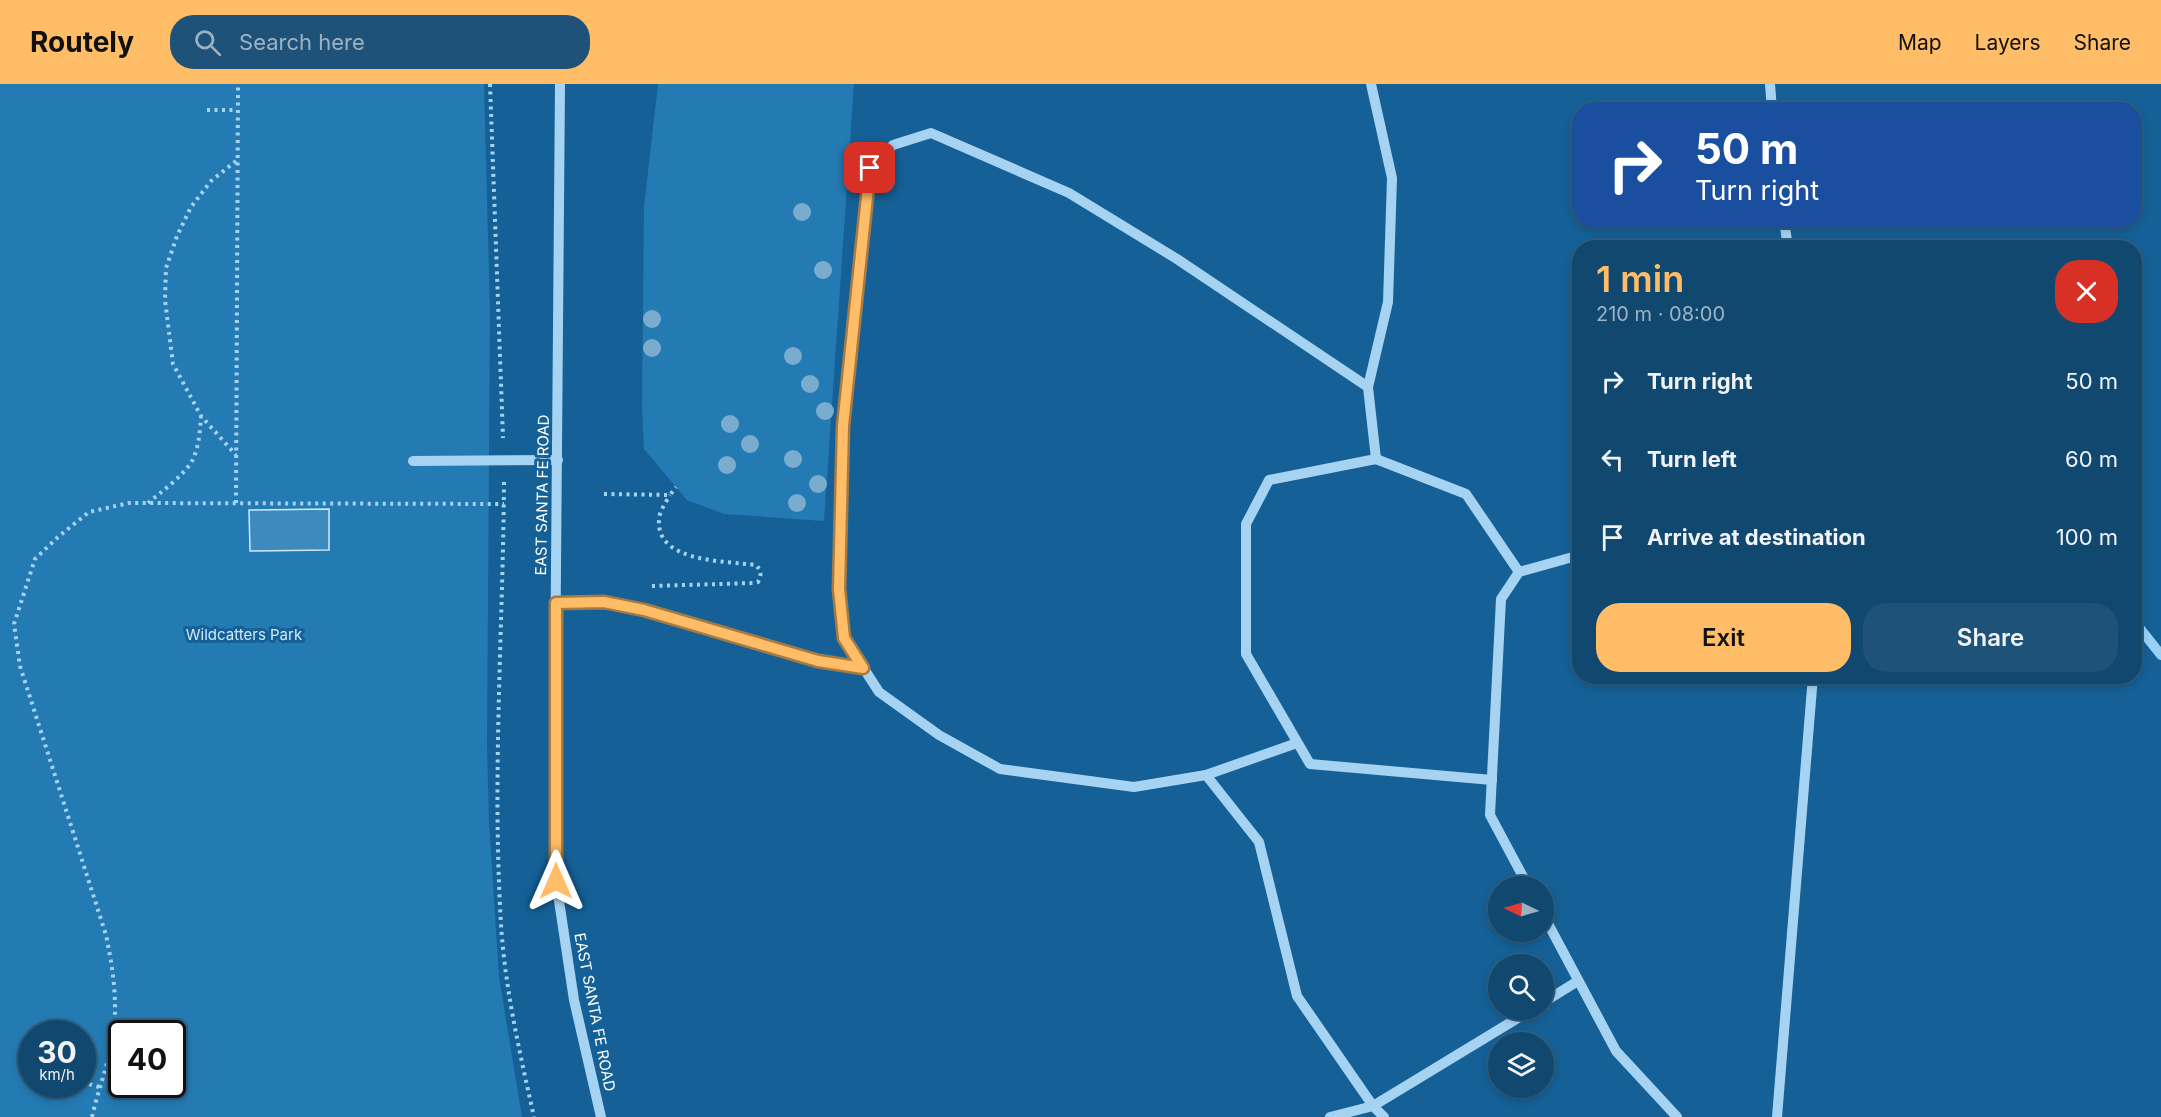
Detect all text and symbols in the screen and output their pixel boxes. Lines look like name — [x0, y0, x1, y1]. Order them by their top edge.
search box — [170, 15, 590, 69]
text: Routely — [30, 25, 134, 59]
icon: search — [191, 26, 224, 59]
text: Search here — [239, 29, 365, 55]
text: Map — [1898, 30, 1942, 55]
text: Layers — [1975, 30, 2041, 55]
text: Share — [2074, 30, 2131, 55]
text: 50 m — [1695, 123, 1798, 174]
icon: right — [1596, 126, 1674, 204]
pin — [844, 142, 895, 193]
icon: arrive — [853, 151, 886, 184]
text: Turn right — [1695, 174, 1819, 207]
text: 1 min — [1596, 257, 1684, 301]
button: close — [2055, 260, 2118, 323]
text: 210 m · 08:00 — [1596, 302, 1725, 326]
icon: right — [1596, 365, 1629, 398]
text: Turn right — [1647, 368, 1753, 394]
text: 50 m — [2065, 368, 2118, 394]
street label: EAST SANTA FE ROAD — [531, 414, 553, 576]
icon: left — [1596, 443, 1629, 476]
text: Turn left — [1647, 446, 1737, 472]
text: 60 m — [2065, 446, 2118, 472]
icon: arrive — [1596, 521, 1629, 554]
text: Arrive at destination — [1647, 524, 1866, 550]
text: 100 m — [2056, 524, 2118, 550]
button: Exit — [1596, 603, 1851, 672]
button: Share — [1863, 603, 2118, 672]
park label: Wildcatters Park — [186, 625, 303, 644]
position arrow — [524, 849, 588, 913]
north arrow — [1488, 876, 1554, 942]
map controls — [1488, 876, 1554, 1098]
street label: EAST SANTA FE ROAD — [570, 931, 620, 1093]
button: search — [1488, 954, 1554, 1020]
speed limit sign: 40 — [108, 1020, 186, 1098]
button: layers — [1488, 1032, 1554, 1098]
text: 30 — [37, 1034, 77, 1070]
text: km/h — [39, 1065, 75, 1084]

